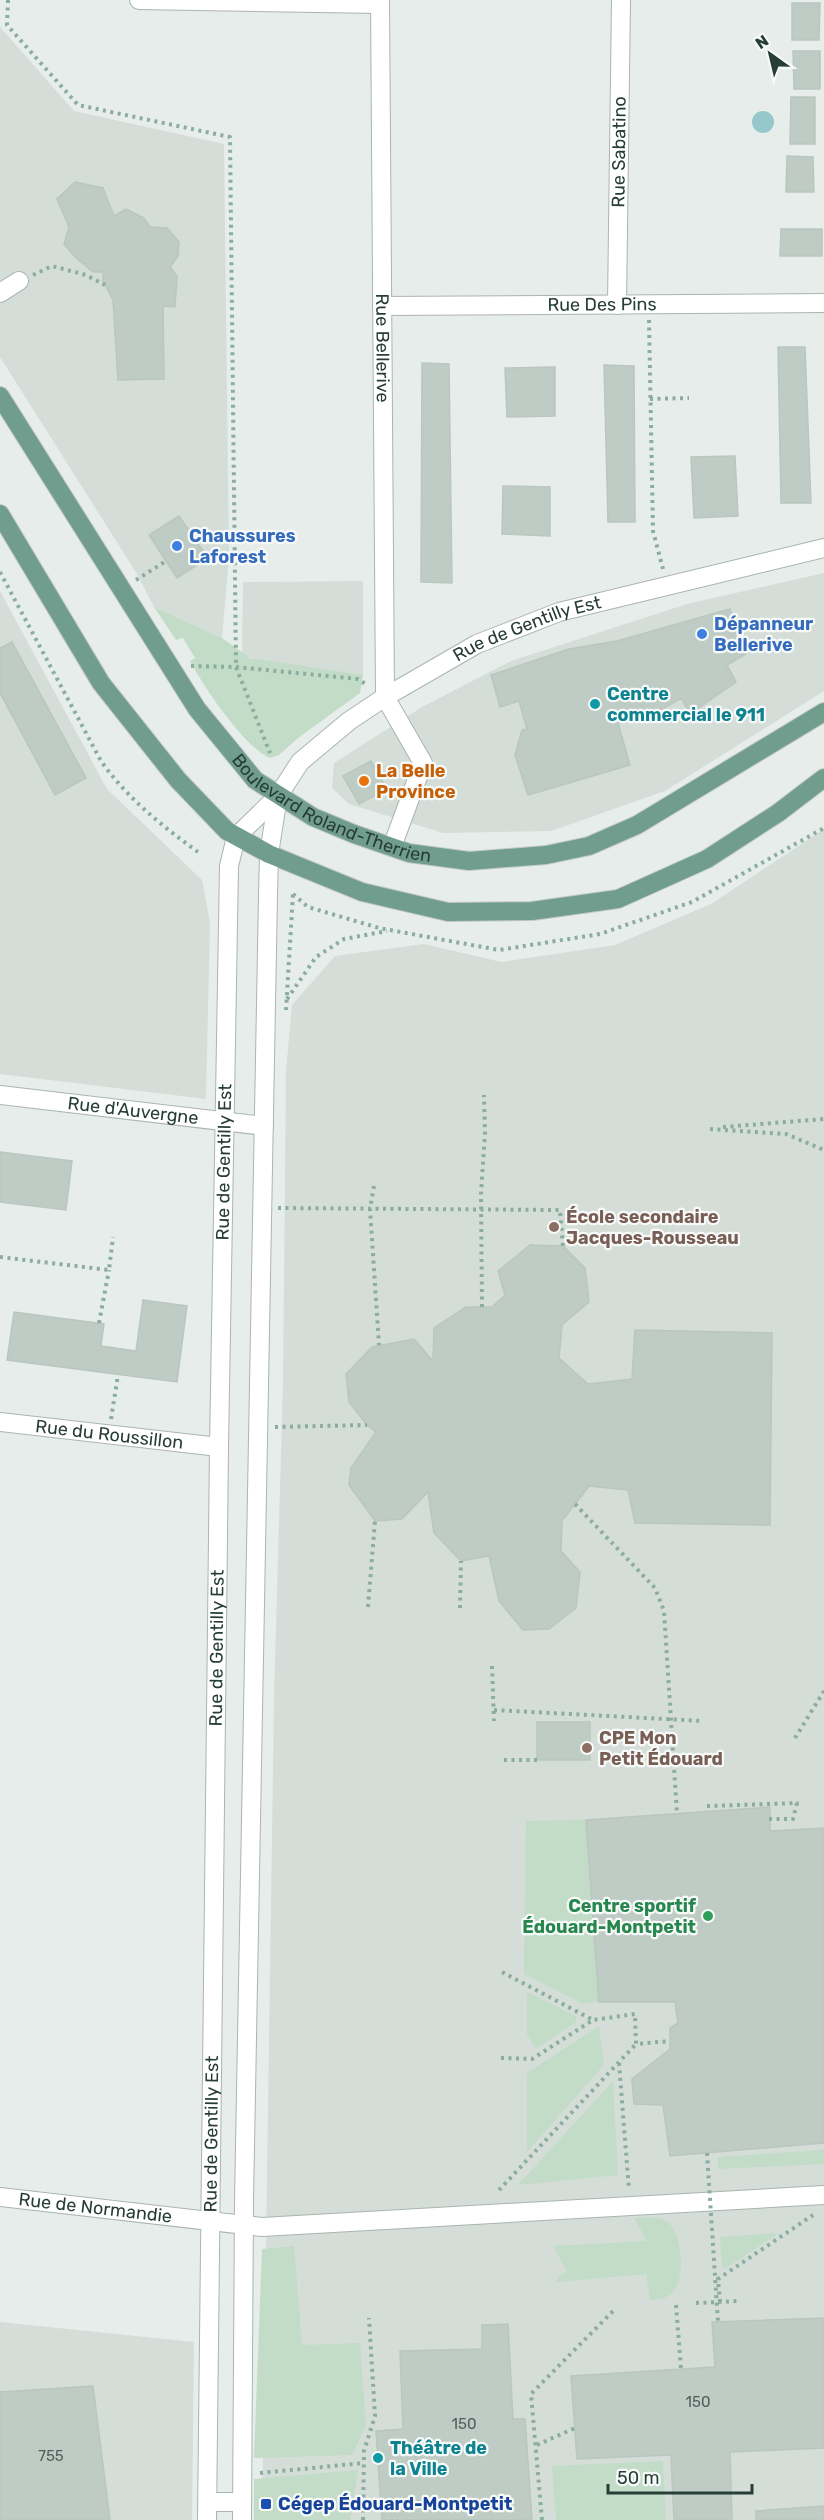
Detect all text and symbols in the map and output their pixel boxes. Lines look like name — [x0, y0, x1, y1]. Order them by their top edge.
north arrow — [740, 24, 800, 84]
text: N — [752, 31, 772, 53]
street label: Rue Sabatino — [607, 96, 631, 208]
street label: Rue Bellerive — [371, 293, 394, 403]
street label: Rue Des Pins — [547, 293, 657, 316]
place label: Chaussures Laforest — [189, 525, 296, 568]
marker: Chaussures Laforest — [170, 539, 184, 553]
street label: Rue de Gentilly Est — [449, 591, 603, 666]
place label: Dépanneur Bellerive — [714, 613, 813, 656]
marker: Dépanneur Bellerive — [695, 627, 709, 641]
place label: Centre commercial le 911 — [607, 683, 765, 726]
marker: Centre commercial le 911 — [588, 697, 602, 711]
street label: Boulevard Roland-Therrien — [227, 749, 433, 867]
place label: La Belle Province — [376, 760, 456, 803]
marker: La Belle Province — [357, 774, 371, 788]
street label: Rue de Gentilly Est — [212, 1084, 236, 1241]
street label: Rue d'Auvergne — [66, 1092, 200, 1129]
place label: École secondaire Jacques-Rousseau — [566, 1206, 739, 1249]
marker: École secondaire Jacques-Rousseau — [547, 1220, 561, 1234]
street label: Rue du Roussillon — [34, 1415, 184, 1454]
street label: Rue de Gentilly Est — [205, 1570, 229, 1727]
place label: CPE Mon Petit Édouard — [599, 1727, 723, 1770]
marker: CPE Mon Petit Édouard — [580, 1741, 594, 1755]
place label: Centre sportif Édouard-Montpetit — [522, 1895, 696, 1938]
marker: Centre sportif Édouard-Montpetit — [701, 1909, 715, 1923]
street label: Rue de Gentilly Est — [199, 2056, 223, 2213]
street label: Rue de Normandie — [18, 2188, 173, 2228]
house number: 150 — [686, 2393, 710, 2411]
house number: 150 — [452, 2415, 476, 2433]
place label: Théâtre de la Ville — [390, 2437, 487, 2480]
house number: 755 — [38, 2447, 64, 2465]
marker: Théâtre de la Ville — [371, 2451, 385, 2465]
scale bar — [608, 2457, 752, 2495]
text: 50 m — [617, 2467, 660, 2489]
place label: Cégep Édouard-Montpetit — [278, 2493, 512, 2515]
marker: Cégep Édouard-Montpetit — [259, 2497, 273, 2511]

